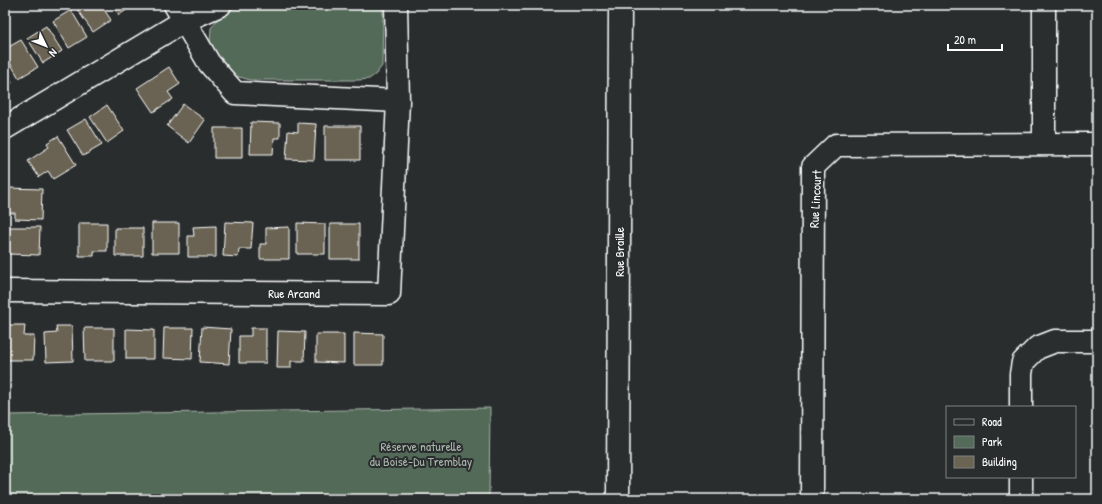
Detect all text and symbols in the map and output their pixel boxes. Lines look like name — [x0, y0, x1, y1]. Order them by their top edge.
north arrow — [26, 26, 66, 66]
scale bar — [948, 26, 1002, 52]
text: 20 m — [954, 31, 976, 48]
text: N — [46, 46, 60, 60]
street label: Rue Lincourt — [804, 169, 826, 228]
street label: Rue Braille — [610, 227, 628, 277]
street label: Rue Arcand — [268, 284, 320, 302]
legend — [946, 406, 1076, 478]
text: Road — [982, 413, 1002, 430]
text: Park — [982, 433, 1002, 450]
park label: Réserve naturelle du Boisé-Du Tremblay — [370, 437, 473, 470]
text: Building — [982, 453, 1017, 470]

